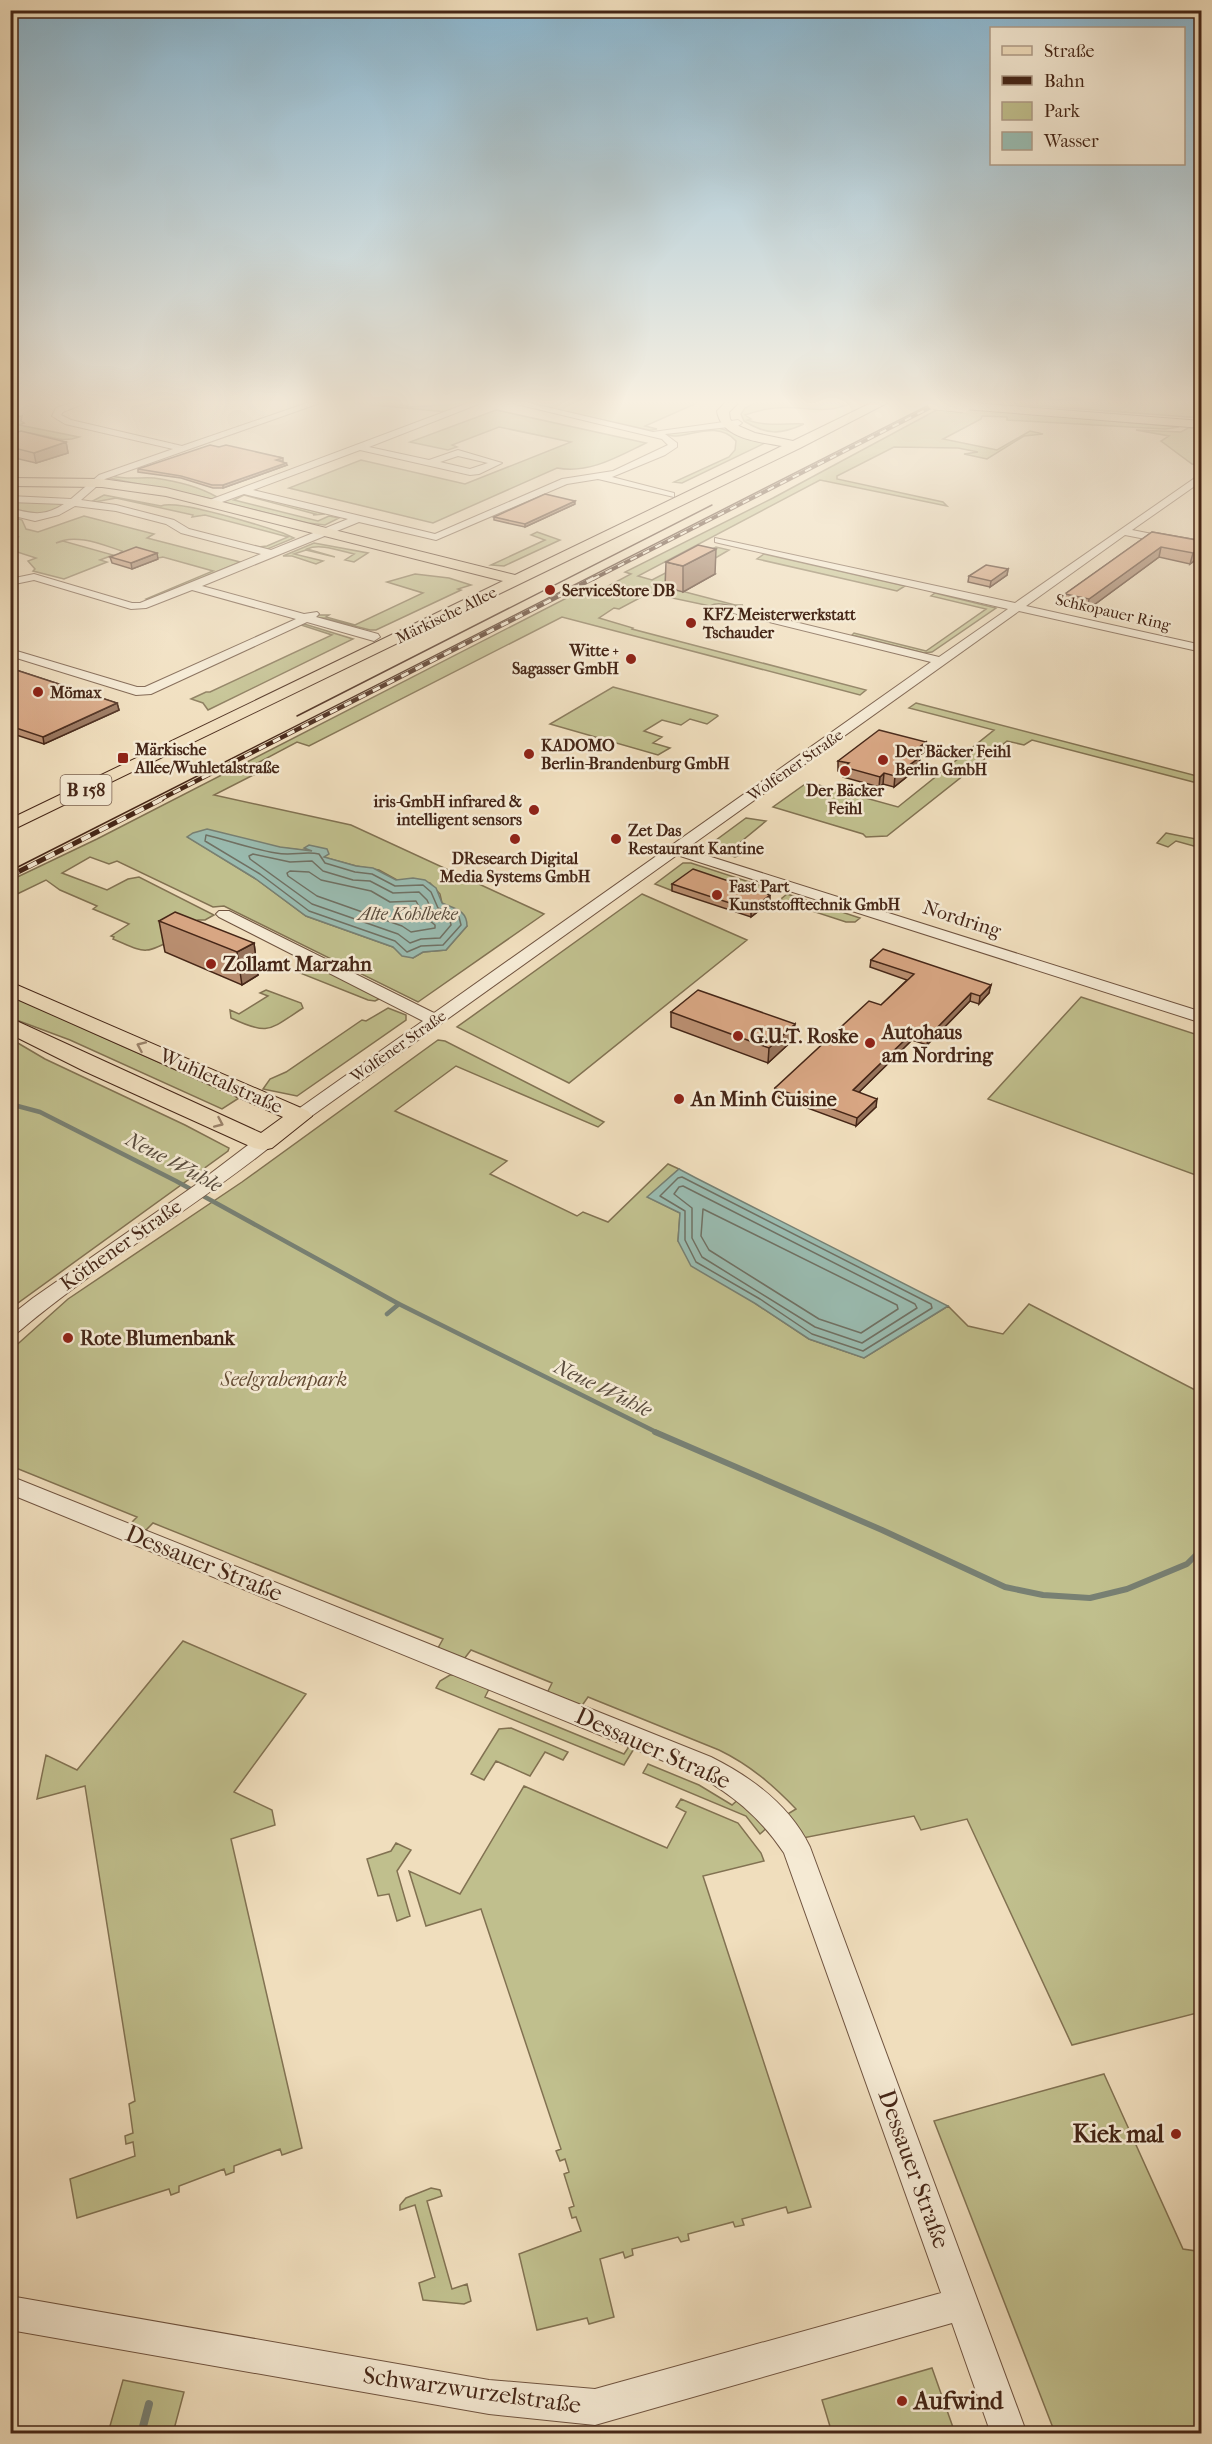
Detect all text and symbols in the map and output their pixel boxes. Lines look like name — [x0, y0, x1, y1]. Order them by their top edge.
legend — [990, 27, 1185, 165]
text: Straße — [1044, 41, 1095, 62]
text: Bahn — [1044, 71, 1085, 92]
text: Park — [1044, 101, 1081, 122]
text: Wasser — [1043, 131, 1099, 152]
place label: ServiceStore DB — [562, 581, 675, 600]
street label: Märkische Allee — [393, 582, 500, 648]
marker: ServiceStore DB — [543, 583, 557, 597]
street label: Schkopauer Ring — [1054, 590, 1173, 635]
place label: KFZ Meisterwerkstatt Tschauder — [702, 605, 856, 642]
marker: KFZ Meisterwerkstatt Tschauder — [684, 616, 698, 630]
place label: Witte + Sagasser GmbH — [512, 641, 620, 679]
marker: Witte + Sagasser GmbH — [624, 652, 638, 666]
place label: Mömax — [49, 683, 102, 702]
marker: Mömax — [31, 685, 45, 699]
street label: Wolfener Straße — [743, 725, 846, 806]
place label: KADOMO Berlin-Brandenburg GmbH — [541, 736, 730, 774]
place label: Märkische Allee/Wuhletalstraße — [134, 740, 280, 777]
place label: Der Bäcker Feihl Berlin GmbH — [895, 742, 1011, 779]
marker: KADOMO Berlin-Brandenburg GmbH — [522, 747, 536, 761]
marker: Märkische Allee/Wuhletalstraße — [116, 751, 130, 765]
marker: Der Bäcker Feihl Berlin GmbH — [876, 753, 890, 767]
marker: Der Bäcker Feihl — [838, 764, 852, 778]
road number: B 158 — [60, 775, 112, 805]
place label: Der Bäcker Feihl — [806, 781, 885, 818]
place label: iris-GmbH infrared & intelligent sensors — [372, 792, 522, 830]
marker: iris-GmbH infrared & intelligent sensors — [527, 803, 541, 817]
place label: Zet Das Restaurant Kantine — [628, 821, 764, 858]
marker: DResearch Digital Media Systems GmbH — [508, 832, 522, 846]
marker: Zet Das Restaurant Kantine — [609, 832, 623, 846]
place label: DResearch Digital Media Systems GmbH — [439, 849, 591, 887]
place label: Fast Part Kunststofftechnik GmbH — [728, 877, 900, 914]
marker: Fast Part Kunststofftechnik GmbH — [710, 888, 724, 902]
street label: Nordring — [920, 896, 1004, 942]
water label: Alte Kohlbeke — [356, 904, 459, 925]
place label: Zollamt Marzahn — [223, 953, 372, 976]
marker: Zollamt Marzahn — [204, 957, 218, 971]
street label: Wolfener Straße — [346, 1006, 449, 1087]
place label: Autohaus am Nordring — [880, 1021, 994, 1067]
place label: G.U.T. Roske — [750, 1025, 858, 1048]
marker: G.U.T. Roske — [731, 1029, 745, 1043]
marker: Autohaus am Nordring — [863, 1036, 877, 1050]
one-way arrow — [137, 1041, 148, 1053]
street label: Wuhletalstraße — [155, 1043, 286, 1118]
place label: An Minh Cuisine — [689, 1088, 837, 1111]
marker: An Minh Cuisine — [672, 1092, 686, 1106]
one-way arrow — [213, 1116, 224, 1128]
water label: Neue Wuhle — [121, 1126, 227, 1198]
street label: Köthener Straße — [56, 1195, 186, 1295]
place label: Rote Blumenbank — [80, 1327, 236, 1350]
marker: Rote Blumenbank — [61, 1331, 75, 1345]
water label: Neue Wuhle — [549, 1354, 656, 1422]
park label: Seelgrabenpark — [220, 1368, 347, 1391]
street label: Dessauer Straße — [121, 1519, 287, 1607]
street label: Dessauer Straße — [571, 1701, 735, 1795]
street label: Dessauer Straße — [872, 2086, 956, 2252]
place label: Kiek mal — [1073, 2120, 1164, 2148]
marker: Kiek mal — [1169, 2127, 1183, 2141]
street label: Schwarzwurzelstraße — [361, 2361, 583, 2419]
place label: Aufwind — [912, 2387, 1004, 2415]
marker: Aufwind — [895, 2394, 909, 2408]

